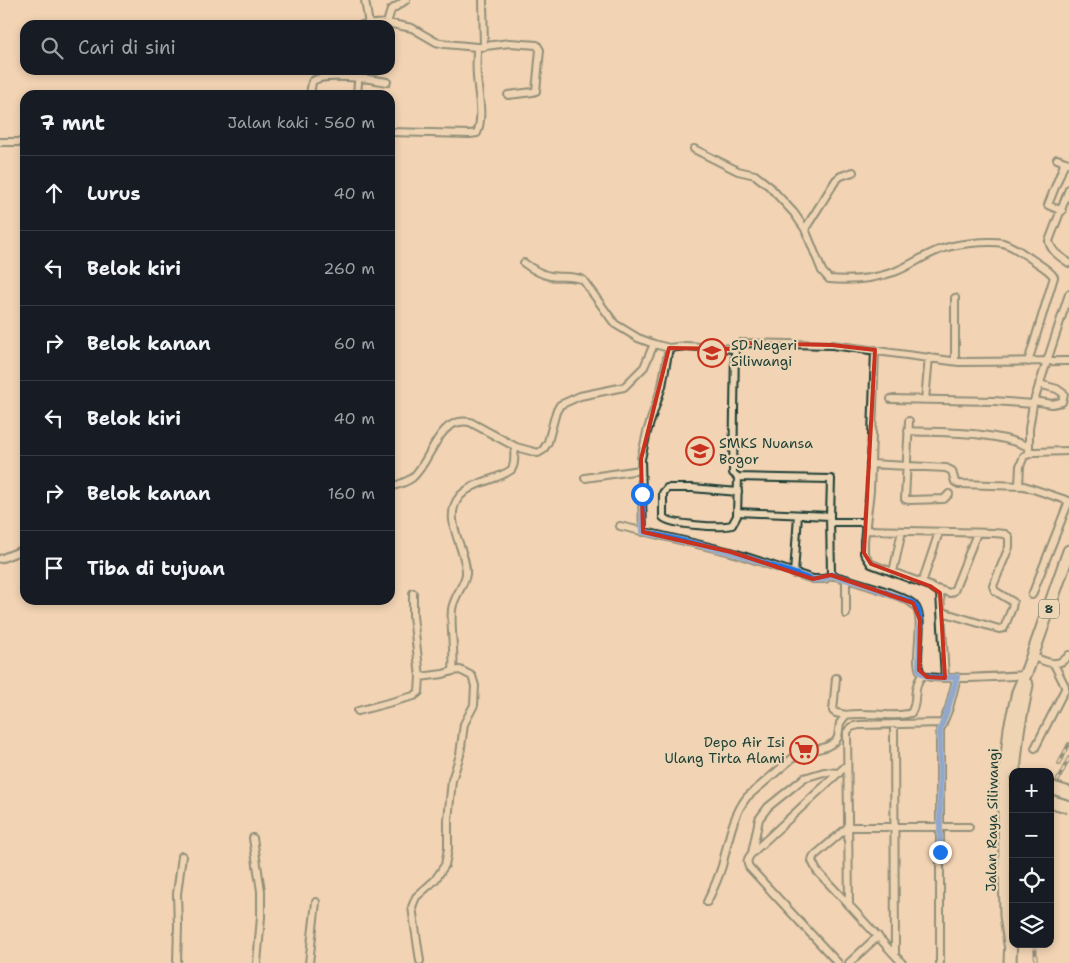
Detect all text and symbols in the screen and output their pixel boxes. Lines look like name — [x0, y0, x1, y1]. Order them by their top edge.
search box — [20, 20, 395, 75]
icon: search — [38, 34, 66, 62]
text: Cari di sini — [78, 35, 176, 60]
text: 7 mnt — [40, 109, 105, 137]
text: Jalan kaki · 560 m — [228, 112, 375, 133]
icon: ahead — [40, 179, 68, 207]
text: Lurus — [87, 181, 141, 206]
text: 40 m — [333, 183, 375, 204]
icon: left — [40, 254, 68, 282]
text: Belok kiri — [87, 256, 181, 281]
text: 260 m — [323, 258, 375, 279]
icon: right — [40, 329, 68, 357]
text: Belok kanan — [87, 331, 211, 356]
text: 60 m — [334, 333, 375, 354]
place label: SD Negeri Siliwangi — [731, 336, 797, 370]
school or university icon: SD Negeri Siliwangi — [697, 338, 727, 368]
icon: left — [40, 404, 68, 432]
text: Belok kiri — [87, 406, 181, 431]
text: 40 m — [333, 408, 375, 429]
place label: SMKS Nuansa Bogor — [719, 434, 813, 468]
school or university icon: SMKS Nuansa Bogor — [685, 436, 715, 466]
icon: right — [40, 479, 68, 507]
text: Belok kanan — [87, 481, 211, 506]
text: 160 m — [328, 483, 375, 504]
route start — [631, 483, 654, 506]
icon: arrive — [40, 554, 68, 582]
text: Tiba di tujuan — [87, 556, 225, 581]
road number: 8 — [1039, 600, 1059, 618]
place label: Depo Air Isi Ulang Tirta Alami — [664, 733, 785, 767]
supermarket icon: Depo Air Isi Ulang Tirta Alami — [789, 735, 819, 765]
street label: Jalan Raya Siliwangi — [982, 748, 1002, 892]
map controls — [1009, 768, 1054, 948]
button: + — [1009, 768, 1054, 813]
button: − — [1009, 813, 1054, 858]
route end — [929, 841, 952, 864]
button: locate — [1009, 858, 1054, 903]
button: layers — [1009, 903, 1054, 948]

